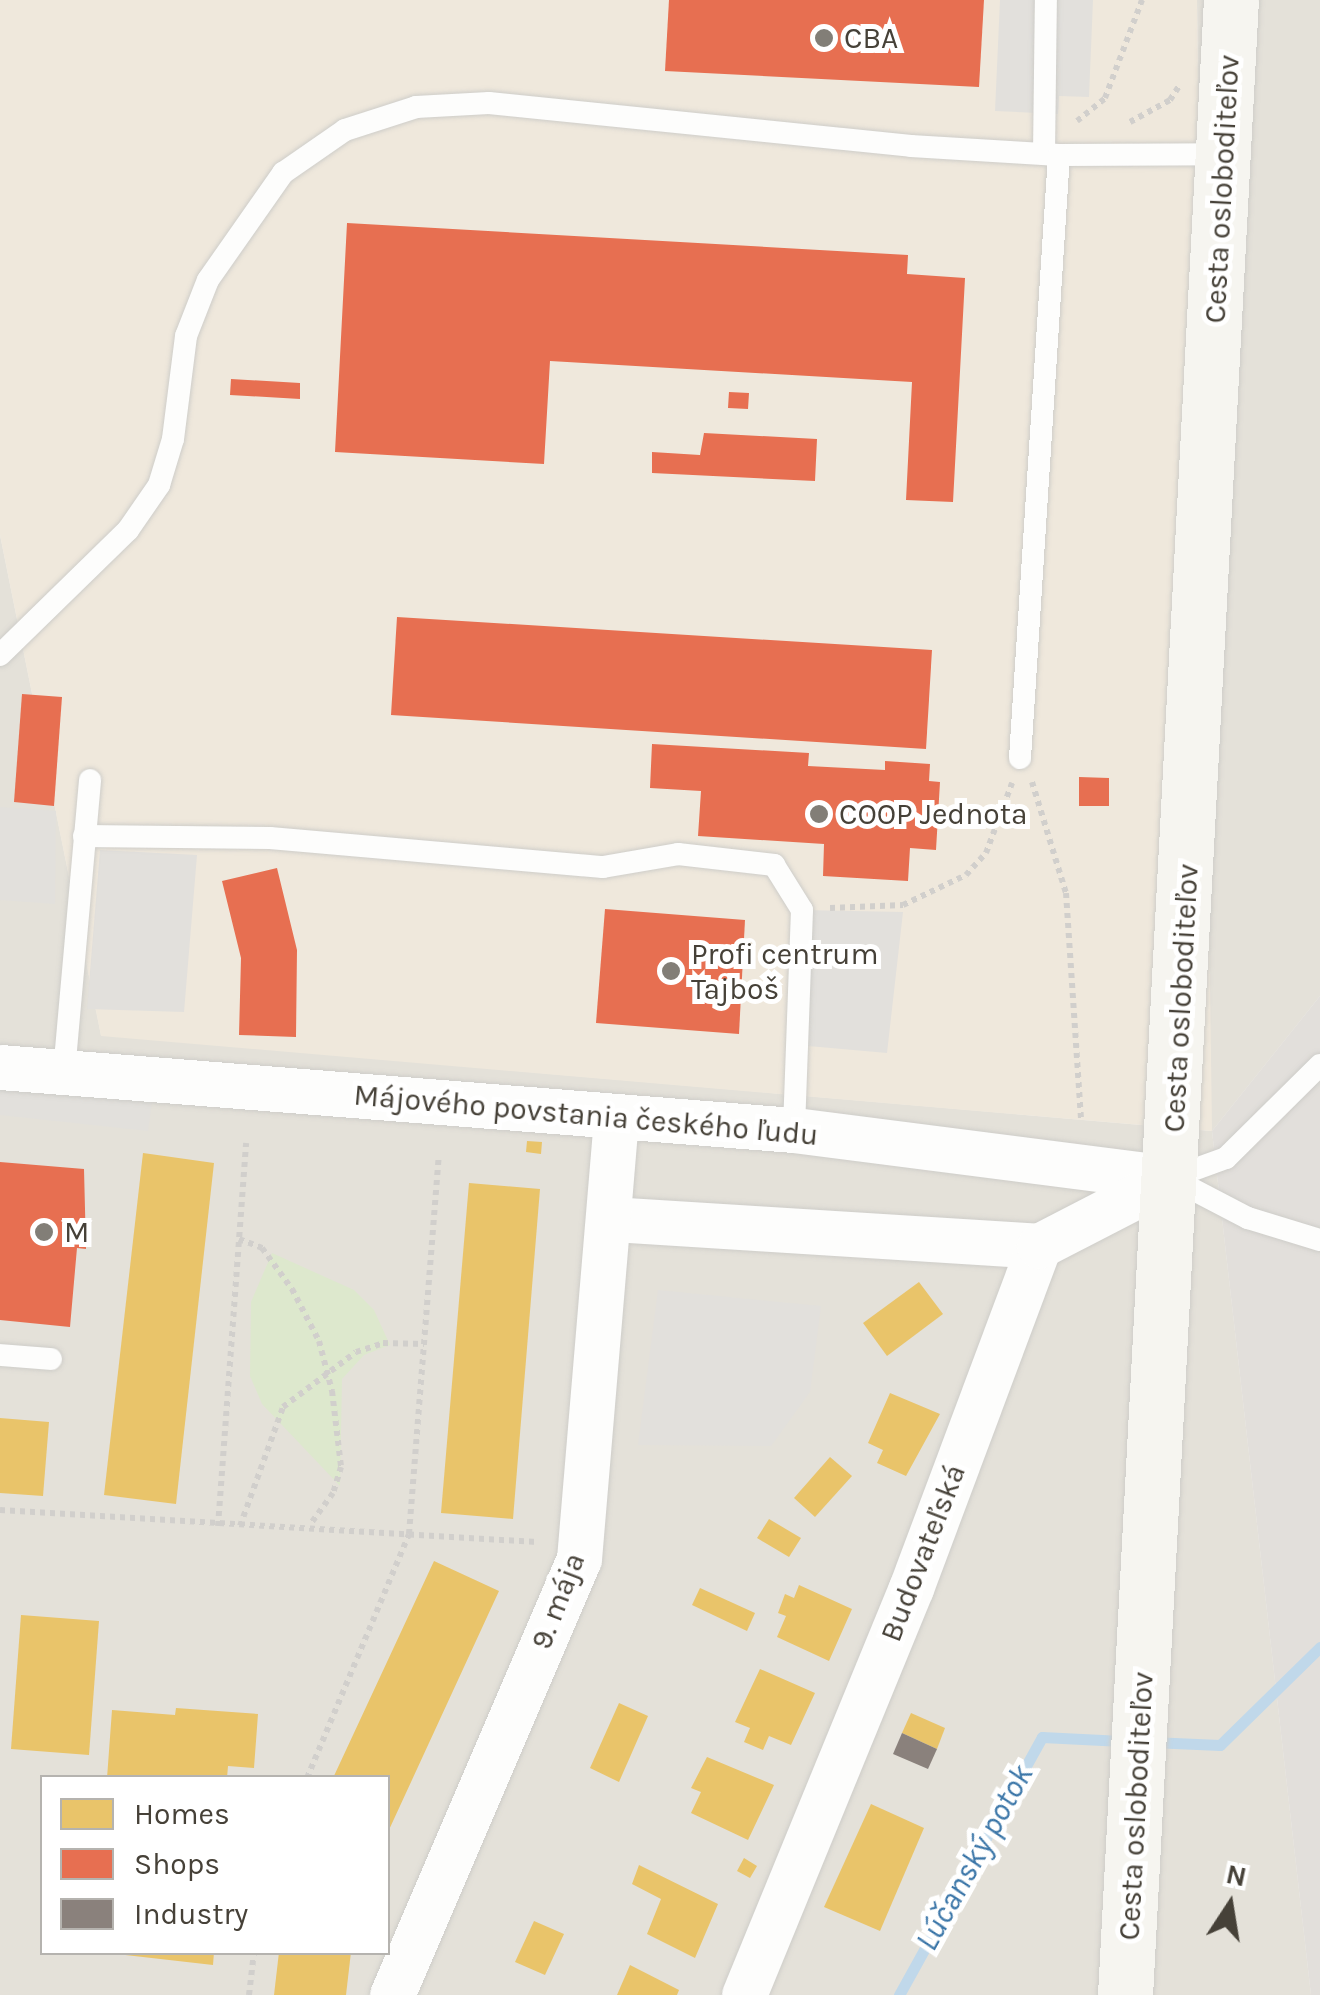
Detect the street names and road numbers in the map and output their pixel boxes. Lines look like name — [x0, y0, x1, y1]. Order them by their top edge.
street label: Cesta osloboditeľov — [1197, 54, 1247, 324]
street label: Cesta osloboditeľov — [1156, 863, 1206, 1133]
street label: Májového povstania českého ľudu — [352, 1077, 820, 1153]
street label: Budovateľská — [873, 1459, 973, 1647]
street label: 9. mája — [523, 1548, 593, 1654]
street label: Cesta osloboditeľov — [1111, 1671, 1161, 1941]

